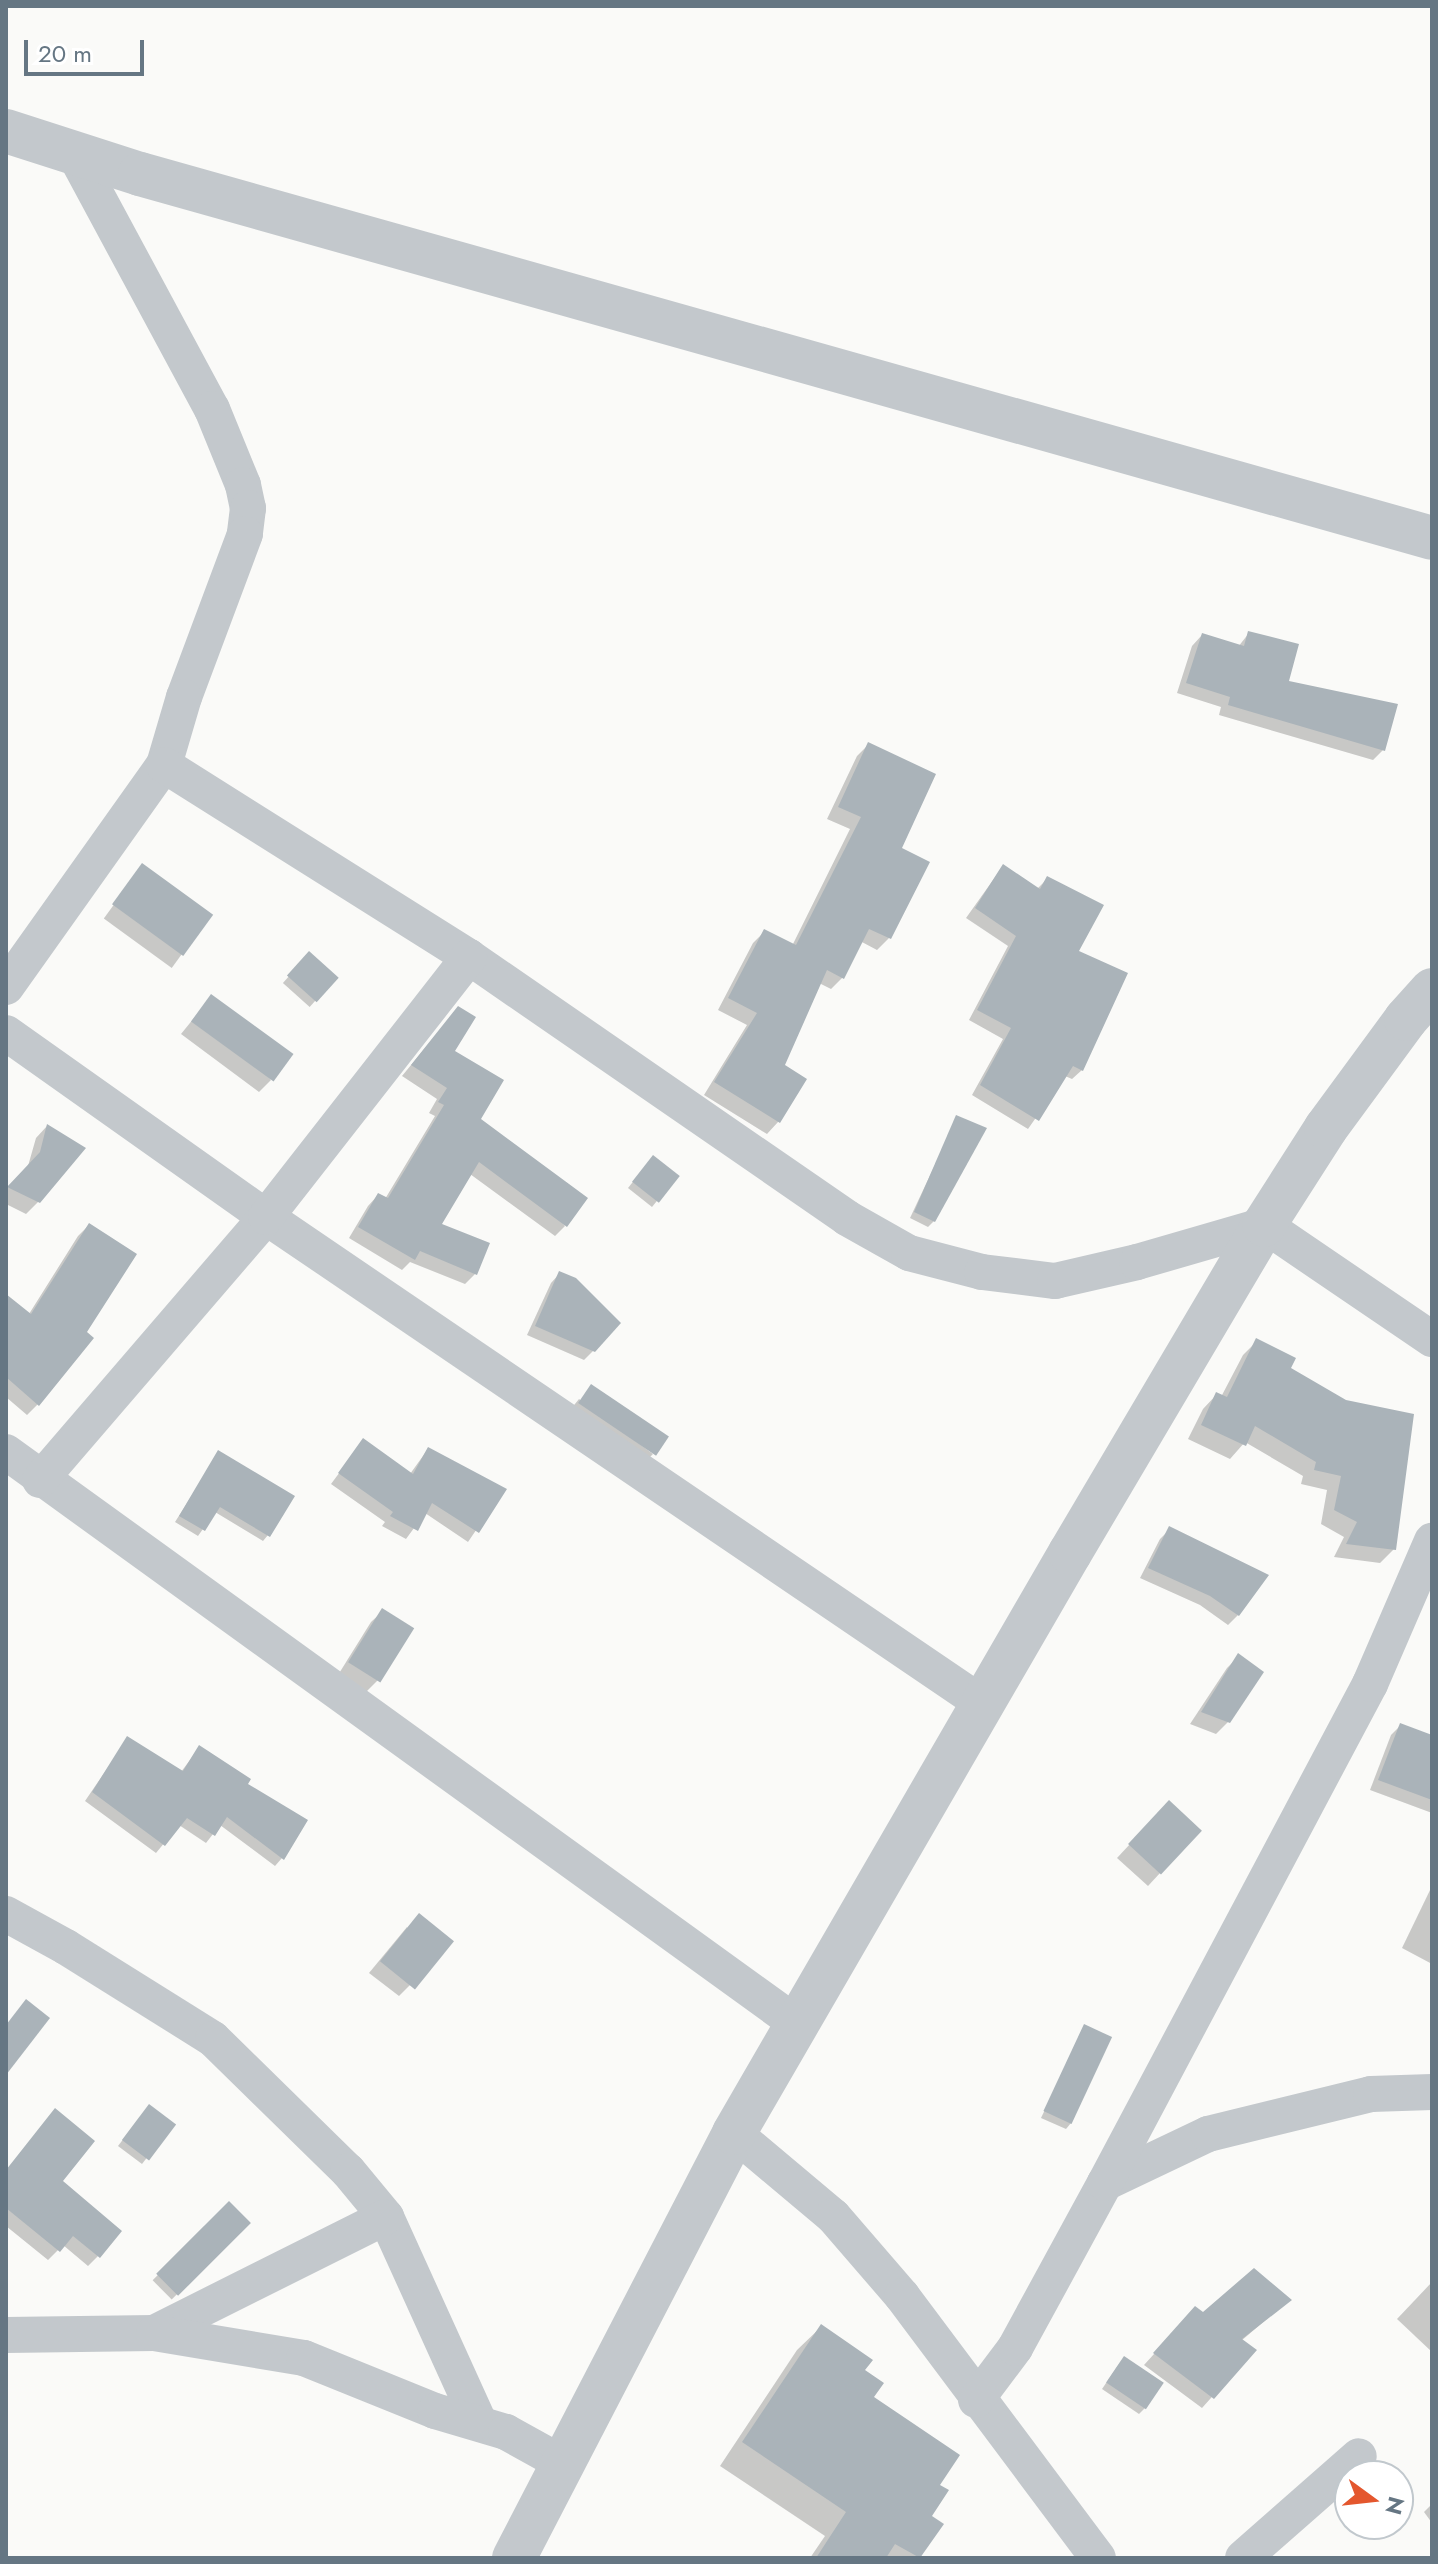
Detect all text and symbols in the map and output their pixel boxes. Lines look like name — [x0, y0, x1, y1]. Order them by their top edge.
scale bar — [28, 24, 148, 74]
text: 20 m — [38, 36, 92, 71]
north arrow — [1334, 2460, 1414, 2540]
text: N — [1378, 2493, 1413, 2518]

